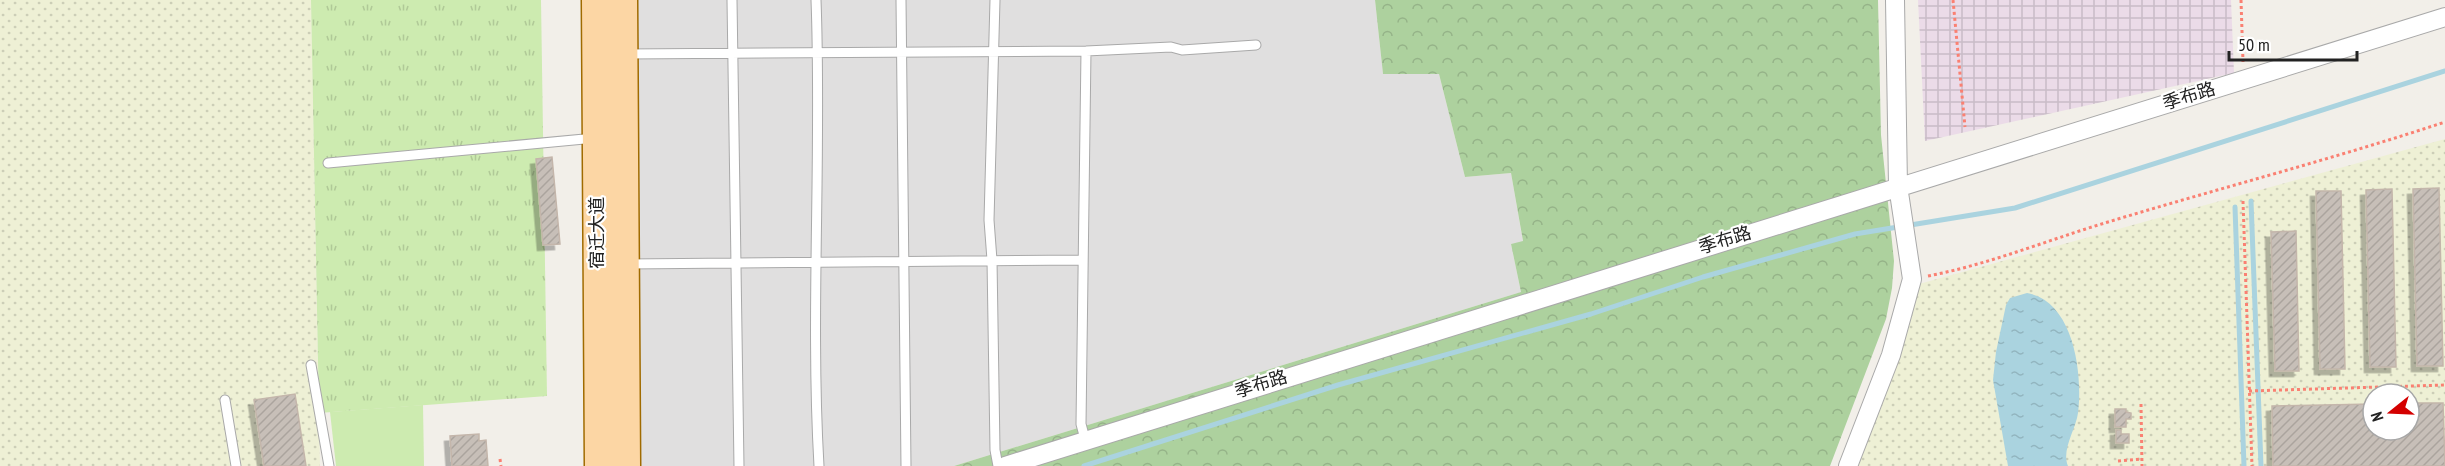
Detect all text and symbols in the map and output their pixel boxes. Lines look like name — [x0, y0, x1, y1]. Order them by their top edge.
scale bar — [2229, 24, 2356, 62]
text: 50 m — [2238, 33, 2270, 56]
street label: 季布路 — [2160, 77, 2218, 114]
street label: 宿迁大道 — [585, 197, 608, 269]
street label: 季布路 — [1696, 221, 1754, 258]
street label: 季布路 — [1232, 365, 1290, 402]
north arrow — [2361, 382, 2421, 442]
text: N — [2366, 409, 2388, 424]

